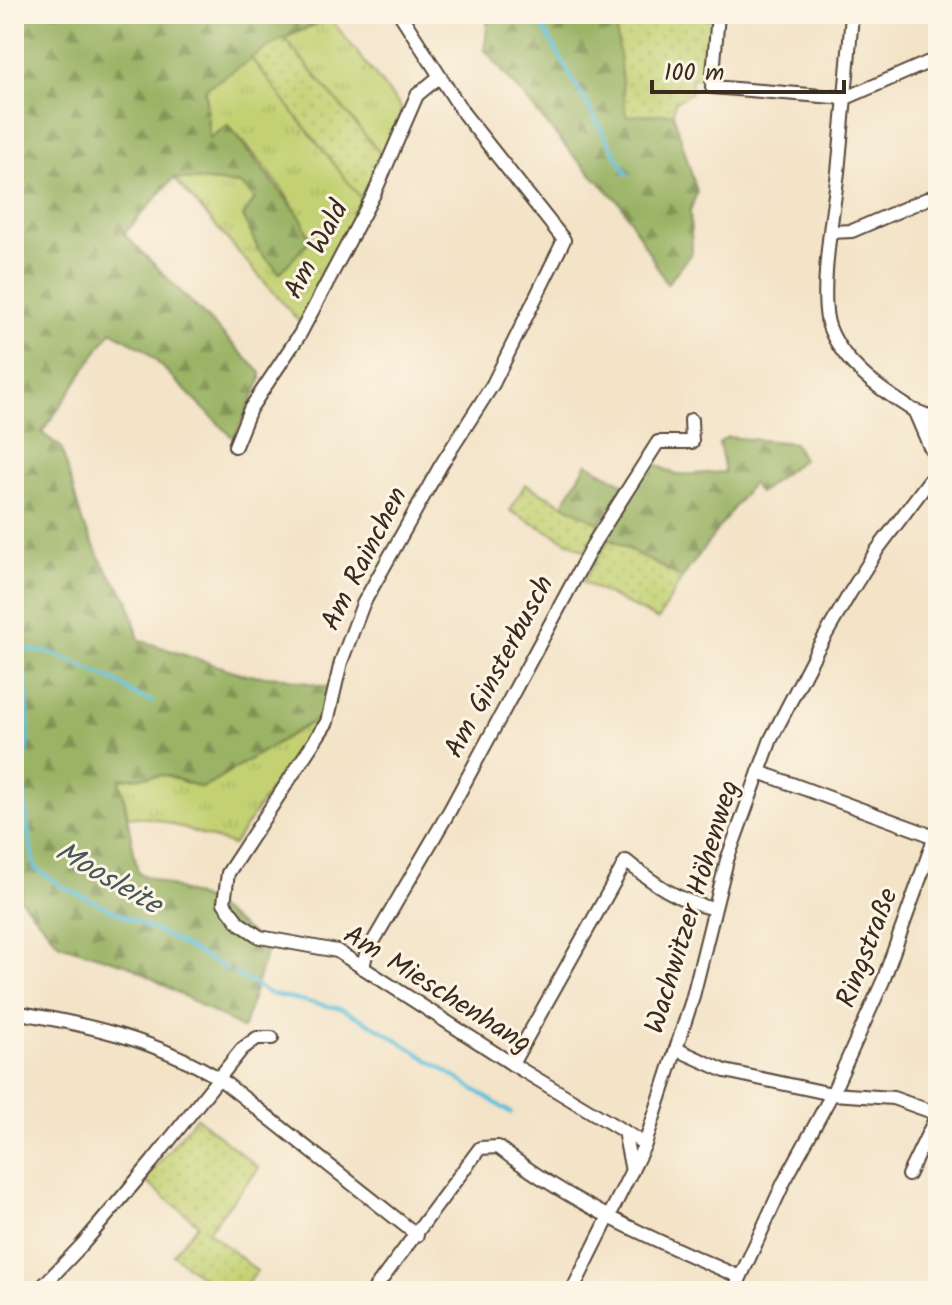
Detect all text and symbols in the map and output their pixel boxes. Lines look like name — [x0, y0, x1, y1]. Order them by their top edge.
scale bar — [652, 44, 844, 94]
text: 100 m — [664, 54, 724, 93]
street label: Am Wald — [272, 192, 362, 308]
street label: Am Rainchen — [309, 479, 421, 639]
street label: Am Ginsterbusch — [433, 568, 567, 766]
street label: Wachwitzer Höhenweg — [633, 775, 753, 1039]
water label: Moosleite — [45, 829, 173, 930]
street label: Ringstraße — [825, 881, 912, 1015]
street label: Am Mieschenhang — [334, 914, 540, 1066]

